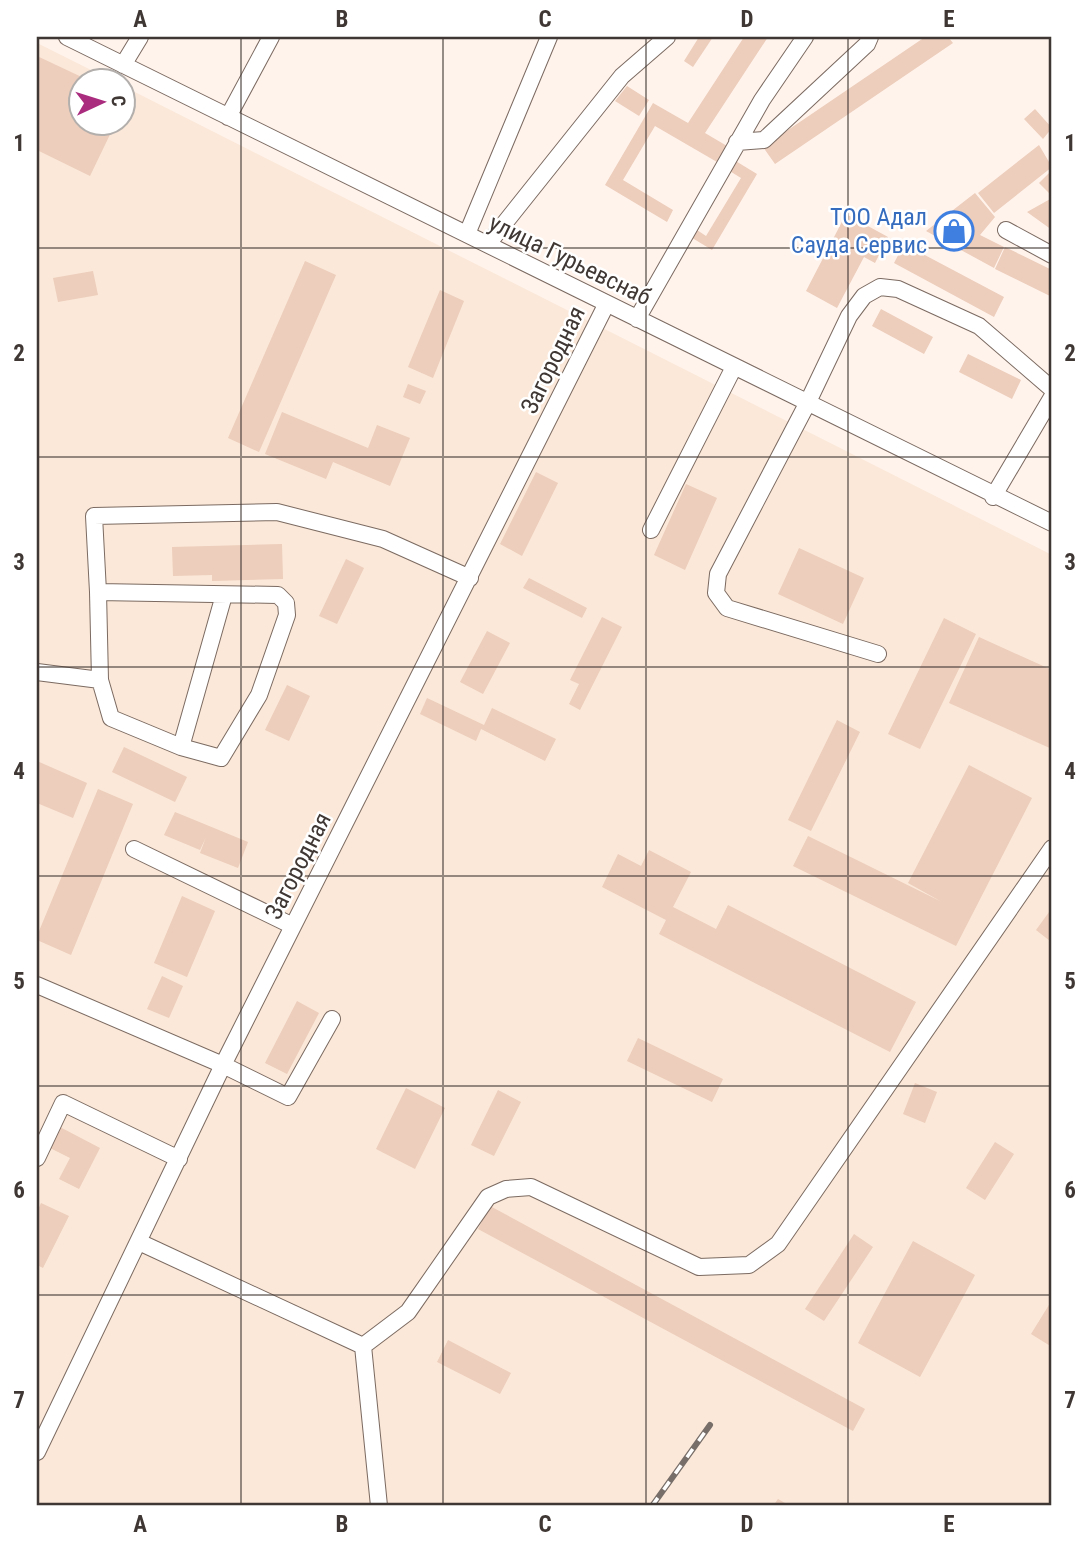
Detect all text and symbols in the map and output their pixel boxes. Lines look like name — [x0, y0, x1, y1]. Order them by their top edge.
text: A — [133, 6, 147, 33]
text: B — [336, 6, 348, 33]
text: C — [538, 6, 552, 33]
text: D — [741, 6, 754, 33]
text: E — [943, 6, 955, 33]
north arrow — [66, 66, 136, 136]
text: С — [107, 95, 130, 107]
text: 1 — [13, 130, 25, 157]
text: 1 — [1064, 130, 1076, 157]
place label: ТОО Адал Сауда Сервис — [791, 203, 927, 259]
street label: улица Гурьевснаб — [484, 209, 656, 311]
shop icon: ТОО Адал Сауда Сервис — [933, 210, 975, 252]
street label: Загородная — [515, 302, 591, 418]
text: 2 — [13, 340, 25, 367]
text: 2 — [1064, 340, 1076, 367]
text: 3 — [13, 549, 25, 576]
text: 3 — [1064, 549, 1076, 576]
text: 4 — [13, 758, 25, 785]
text: 4 — [1064, 758, 1076, 785]
street label: Загородная — [259, 808, 337, 924]
text: 5 — [13, 968, 25, 995]
text: 5 — [1064, 968, 1076, 995]
text: 6 — [13, 1177, 25, 1204]
text: 6 — [1064, 1177, 1076, 1204]
text: 7 — [13, 1387, 25, 1414]
text: 7 — [1064, 1387, 1076, 1414]
text: A — [133, 1511, 147, 1538]
text: B — [336, 1511, 348, 1538]
text: C — [538, 1511, 552, 1538]
text: D — [741, 1511, 754, 1538]
text: E — [943, 1511, 955, 1538]

